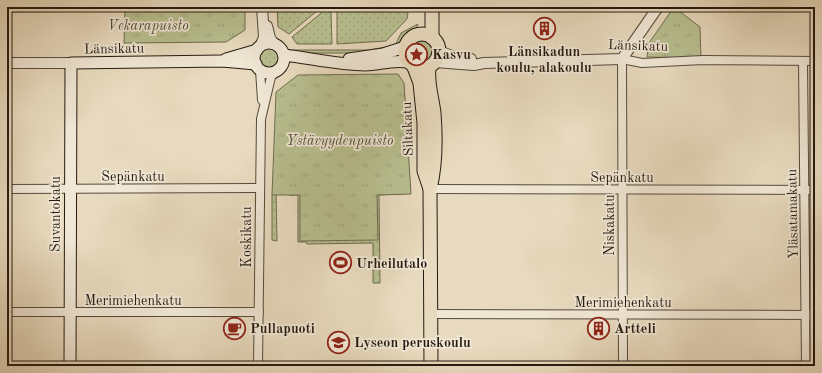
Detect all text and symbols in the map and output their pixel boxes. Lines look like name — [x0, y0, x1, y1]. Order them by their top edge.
building icon: Länsikadun koulu, alakoulu — [531, 16, 557, 42]
park label: Vekarapuisto — [107, 19, 189, 34]
street label: Länsikatu — [608, 38, 669, 54]
street label: Länsikatu — [84, 41, 145, 57]
place icon: Kasvu — [403, 41, 429, 67]
place label: Länsikadun koulu, alakoulu — [496, 45, 592, 75]
place label: Kasvu — [432, 48, 471, 62]
street label: Siltakatu — [400, 101, 416, 157]
park label: Ystävyydenpuisto — [287, 134, 393, 149]
street label: Yläsatamakatu — [785, 168, 801, 259]
street label: Sepänkatu — [101, 170, 165, 184]
street label: Sepänkatu — [590, 171, 654, 185]
street label: Suvantokatu — [49, 175, 63, 252]
street label: Niskakatu — [603, 194, 617, 256]
street label: Koskikatu — [240, 206, 254, 268]
sports icon: Urheilutalo — [327, 250, 353, 276]
place label: Urheilutalo — [356, 257, 427, 271]
street label: Merimiehenkatu — [84, 294, 182, 308]
street label: Merimiehenkatu — [574, 296, 672, 310]
cafe icon: Pullapuoti — [222, 315, 248, 341]
building icon: Artteli — [585, 315, 611, 341]
place label: Pullapuoti — [250, 322, 315, 336]
place label: Artteli — [614, 322, 656, 336]
school or university icon: Lyseon peruskoulu — [325, 329, 351, 355]
place label: Lyseon peruskoulu — [354, 336, 471, 350]

